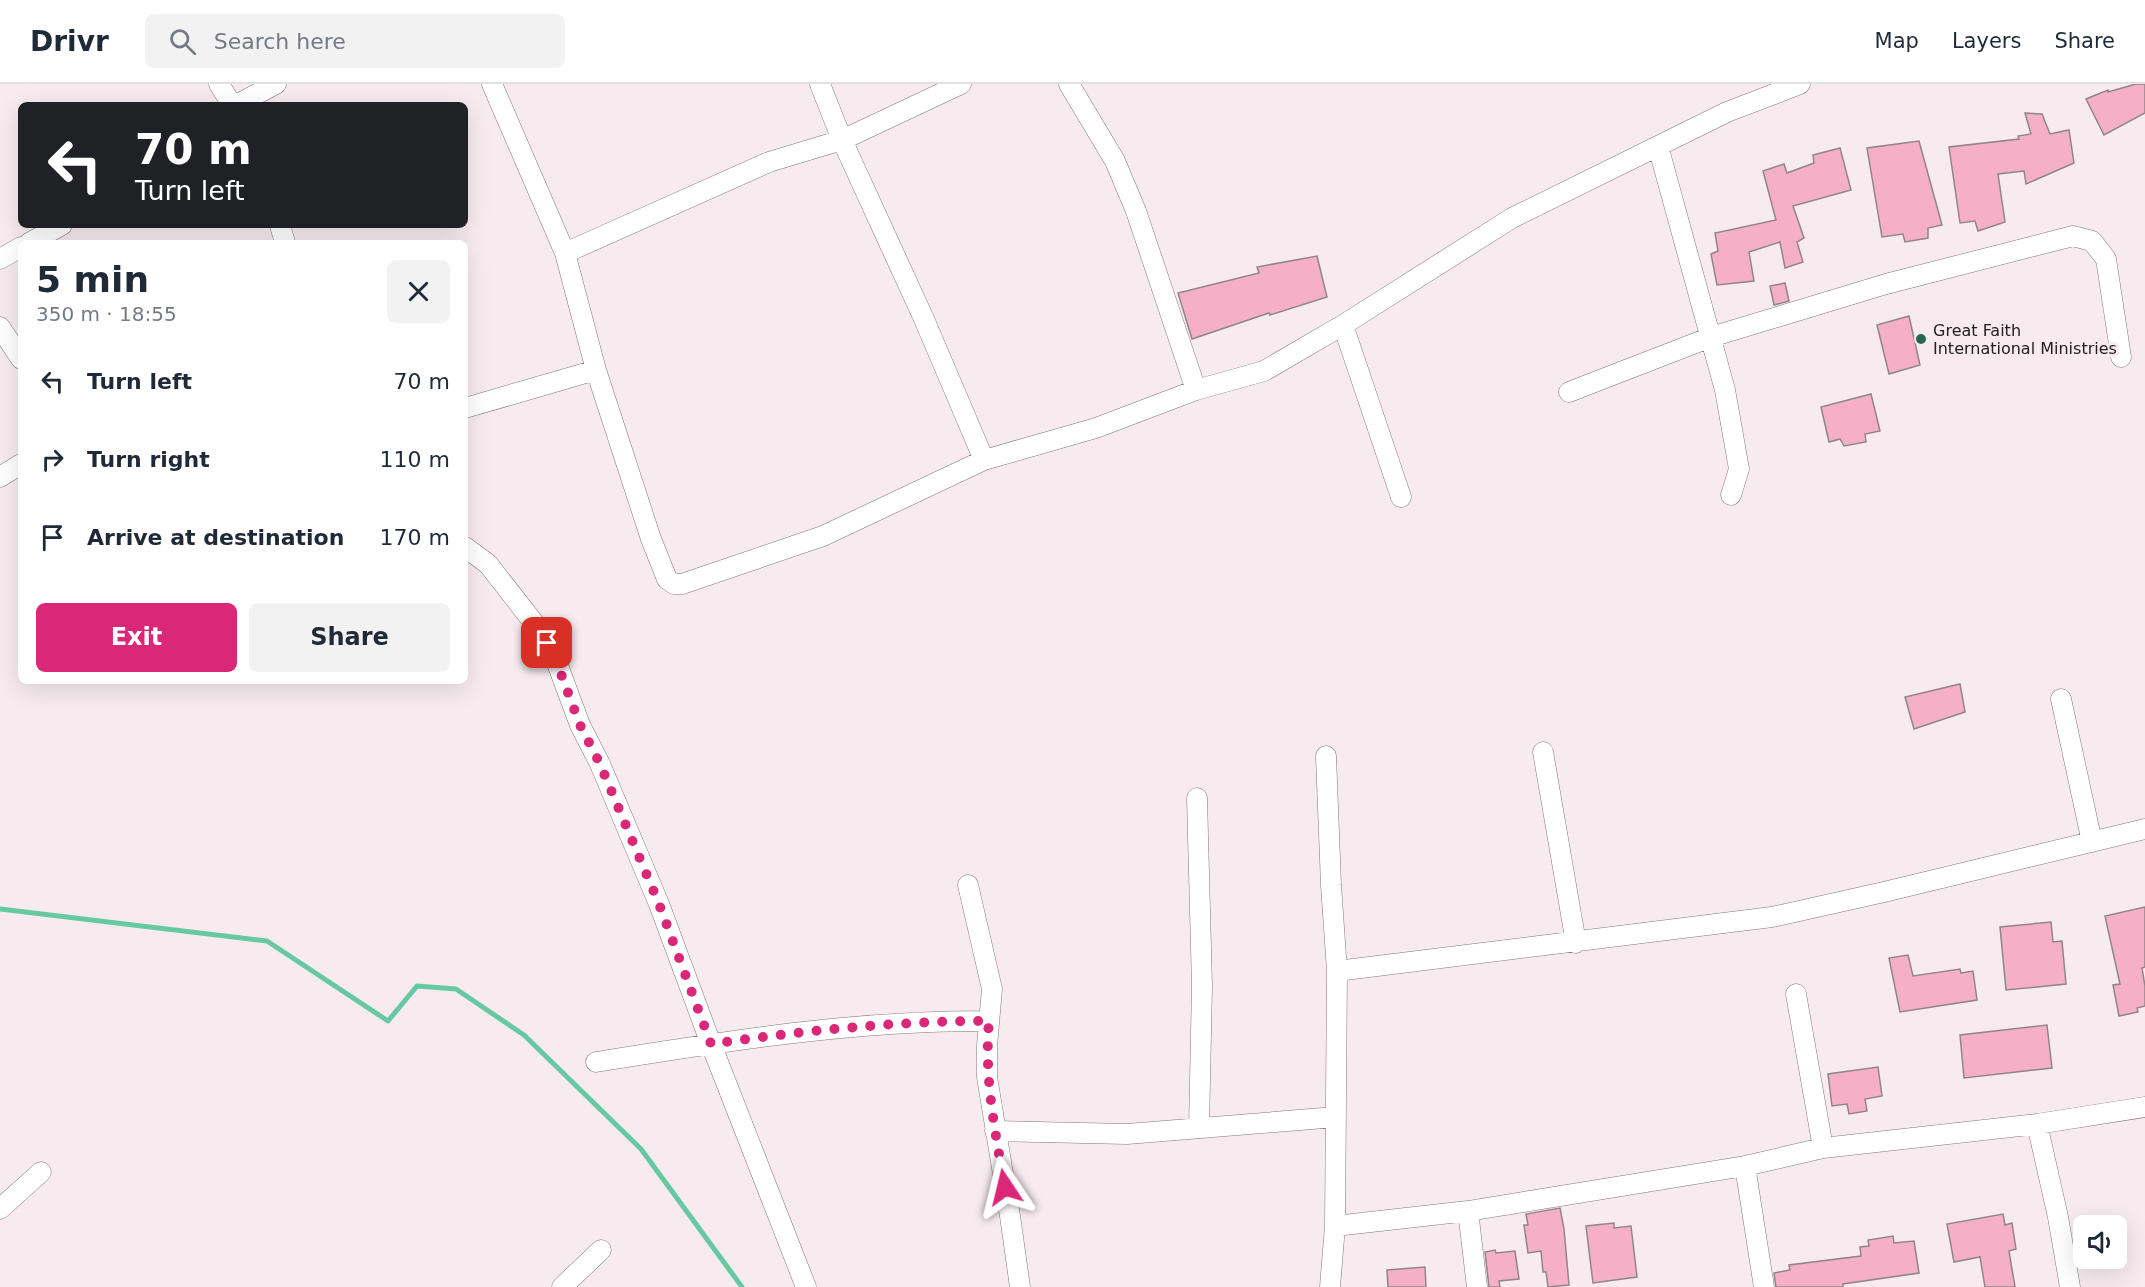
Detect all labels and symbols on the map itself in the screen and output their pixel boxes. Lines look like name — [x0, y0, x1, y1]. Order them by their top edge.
place label: Great Faith International Ministries — [1933, 321, 2117, 358]
marker: Great Faith International Ministries — [1914, 332, 1928, 346]
pin — [521, 617, 572, 668]
position arrow — [973, 1155, 1037, 1219]

